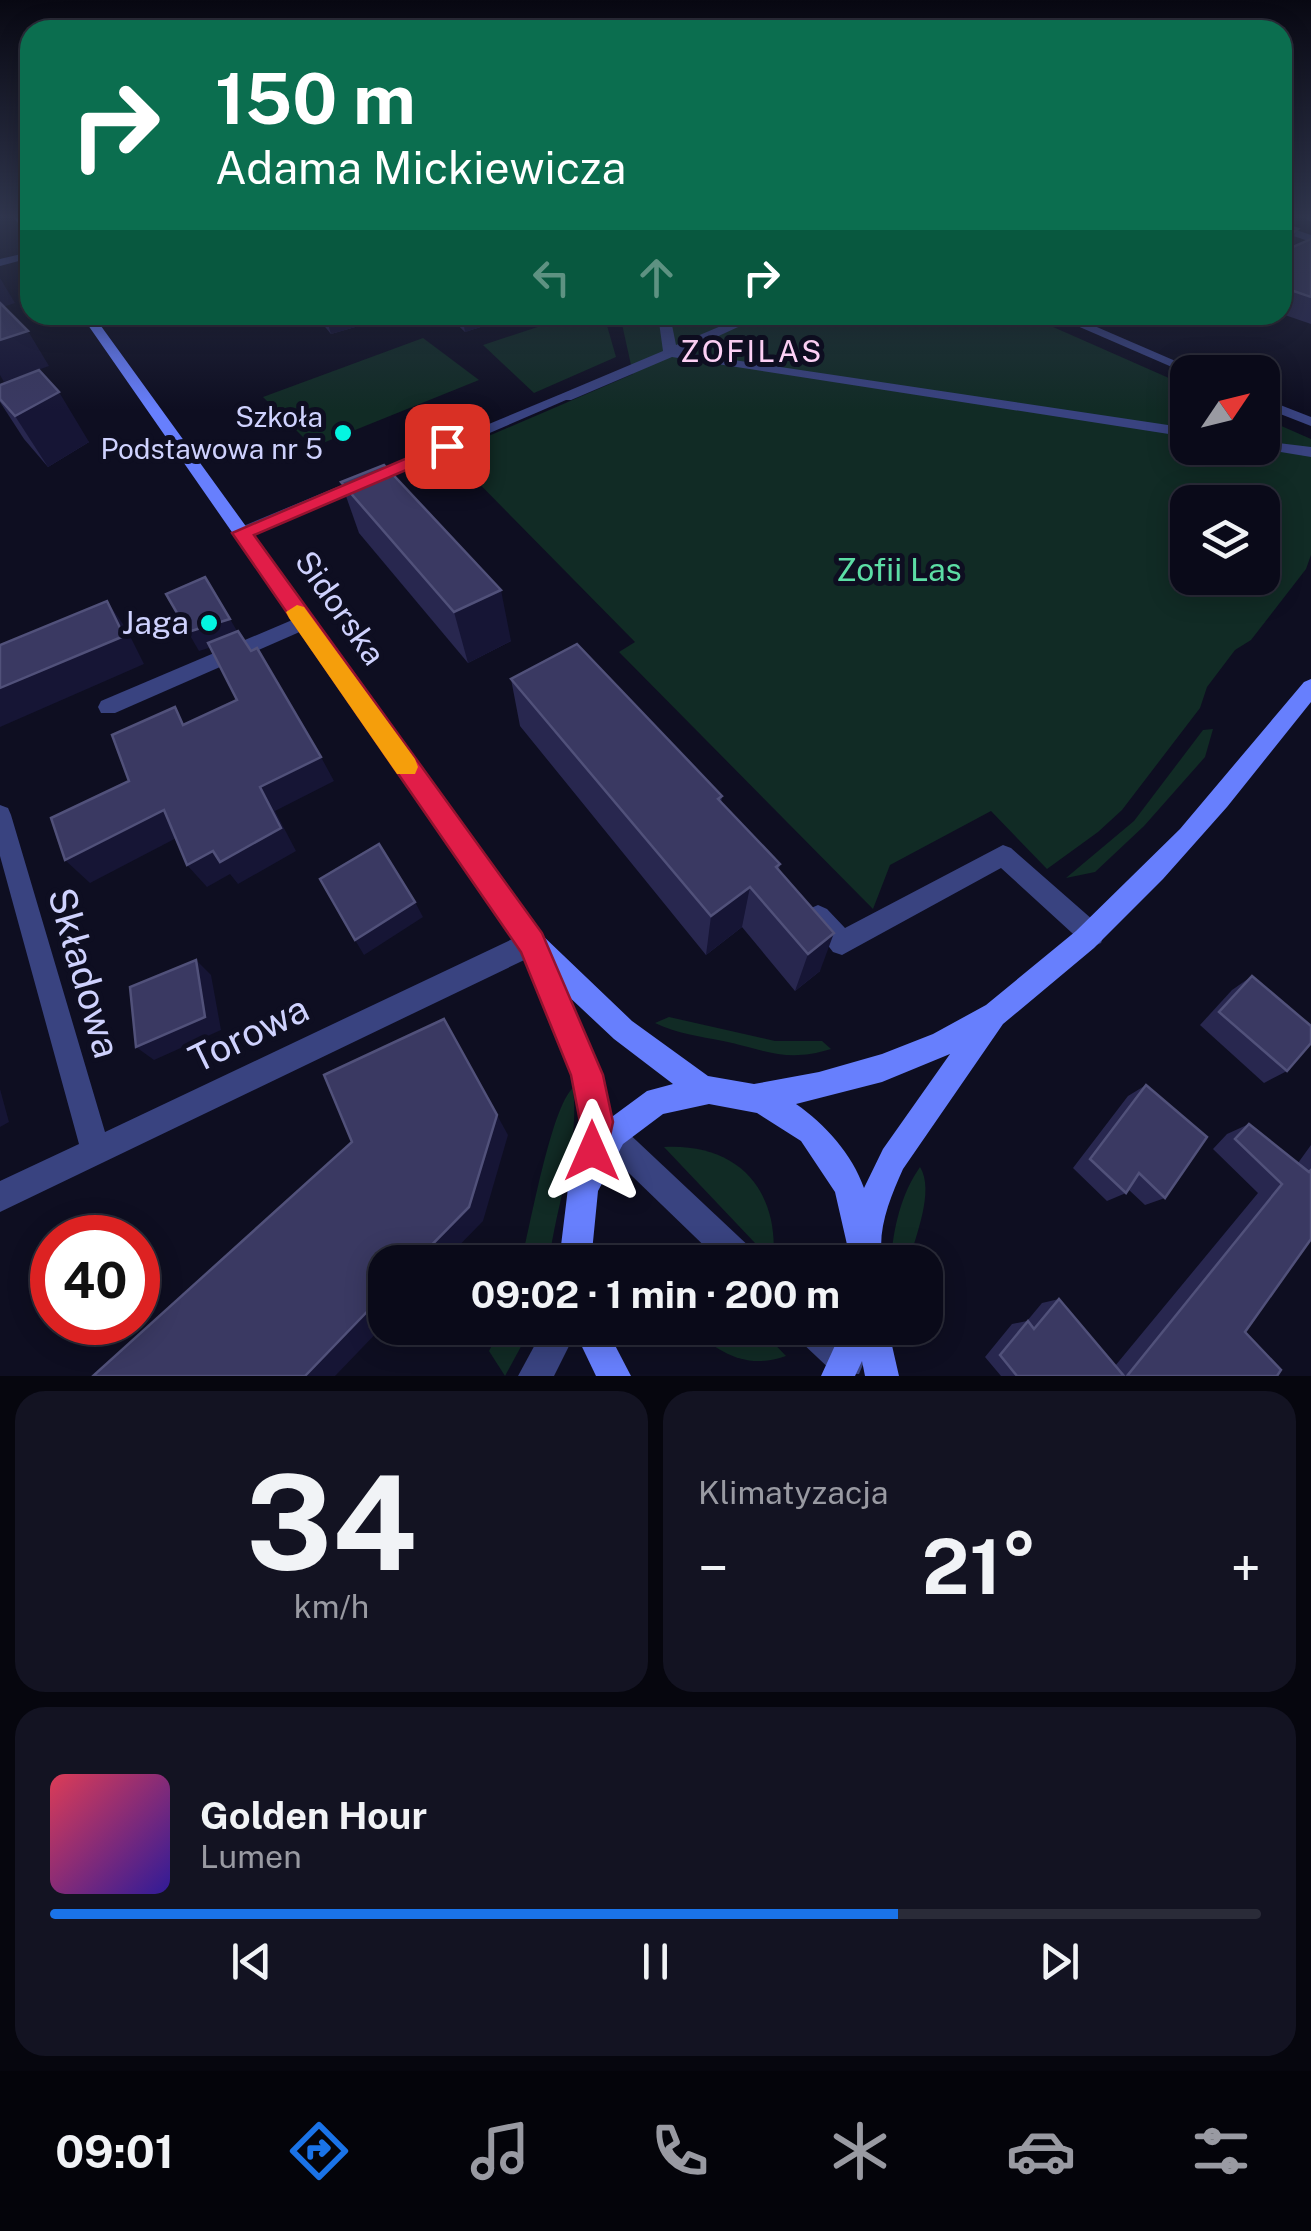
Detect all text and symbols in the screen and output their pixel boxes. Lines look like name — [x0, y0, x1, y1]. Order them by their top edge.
text: 150 m — [215, 57, 416, 140]
icon: right — [50, 60, 180, 190]
text: Adama Mickiewicza — [215, 141, 626, 194]
icon: left — [524, 250, 579, 305]
icon: ahead — [629, 250, 684, 305]
icon: right — [734, 250, 789, 305]
district label: ZOFILAS — [680, 333, 824, 369]
north arrow — [1170, 355, 1280, 465]
map controls — [1170, 355, 1280, 595]
place label: Szkoła Podstawowa nr 5 — [100, 400, 323, 465]
pin — [405, 404, 490, 489]
icon: arrive — [420, 419, 475, 474]
marker: Szkoła Podstawowa nr 5 — [332, 422, 354, 444]
button: layers — [1170, 485, 1280, 595]
street label: Sidorska — [288, 544, 393, 672]
park label: Zofii Las — [836, 551, 962, 588]
place label: Jaga — [122, 604, 189, 641]
marker: Jaga — [198, 612, 220, 634]
street label: Składowa — [39, 883, 130, 1063]
street label: Torowa — [182, 985, 316, 1082]
position arrow — [540, 1099, 644, 1203]
speed limit sign: 40 — [30, 1215, 160, 1345]
text: 09:02 · 1 min · 200 m — [471, 1272, 840, 1317]
text: 34 — [246, 1447, 417, 1599]
text: Klimatyzacja — [698, 1474, 888, 1511]
text: 21° — [922, 1523, 1037, 1611]
text: − — [698, 1536, 729, 1600]
text: + — [1231, 1536, 1261, 1600]
text: km/h — [294, 1588, 369, 1625]
text: Golden Hour — [200, 1793, 427, 1838]
text: Lumen — [200, 1838, 302, 1875]
icon: previous — [224, 1934, 279, 1989]
icon: pause — [628, 1934, 683, 1989]
icon: next — [1032, 1934, 1087, 1989]
icon: directions — [284, 2116, 354, 2186]
icon: music — [465, 2116, 535, 2186]
icon: phone — [645, 2116, 715, 2186]
icon: climate — [825, 2116, 895, 2186]
icon: car — [1006, 2116, 1076, 2186]
icon: filters — [1186, 2116, 1256, 2186]
text: 09:01 — [55, 2125, 174, 2178]

